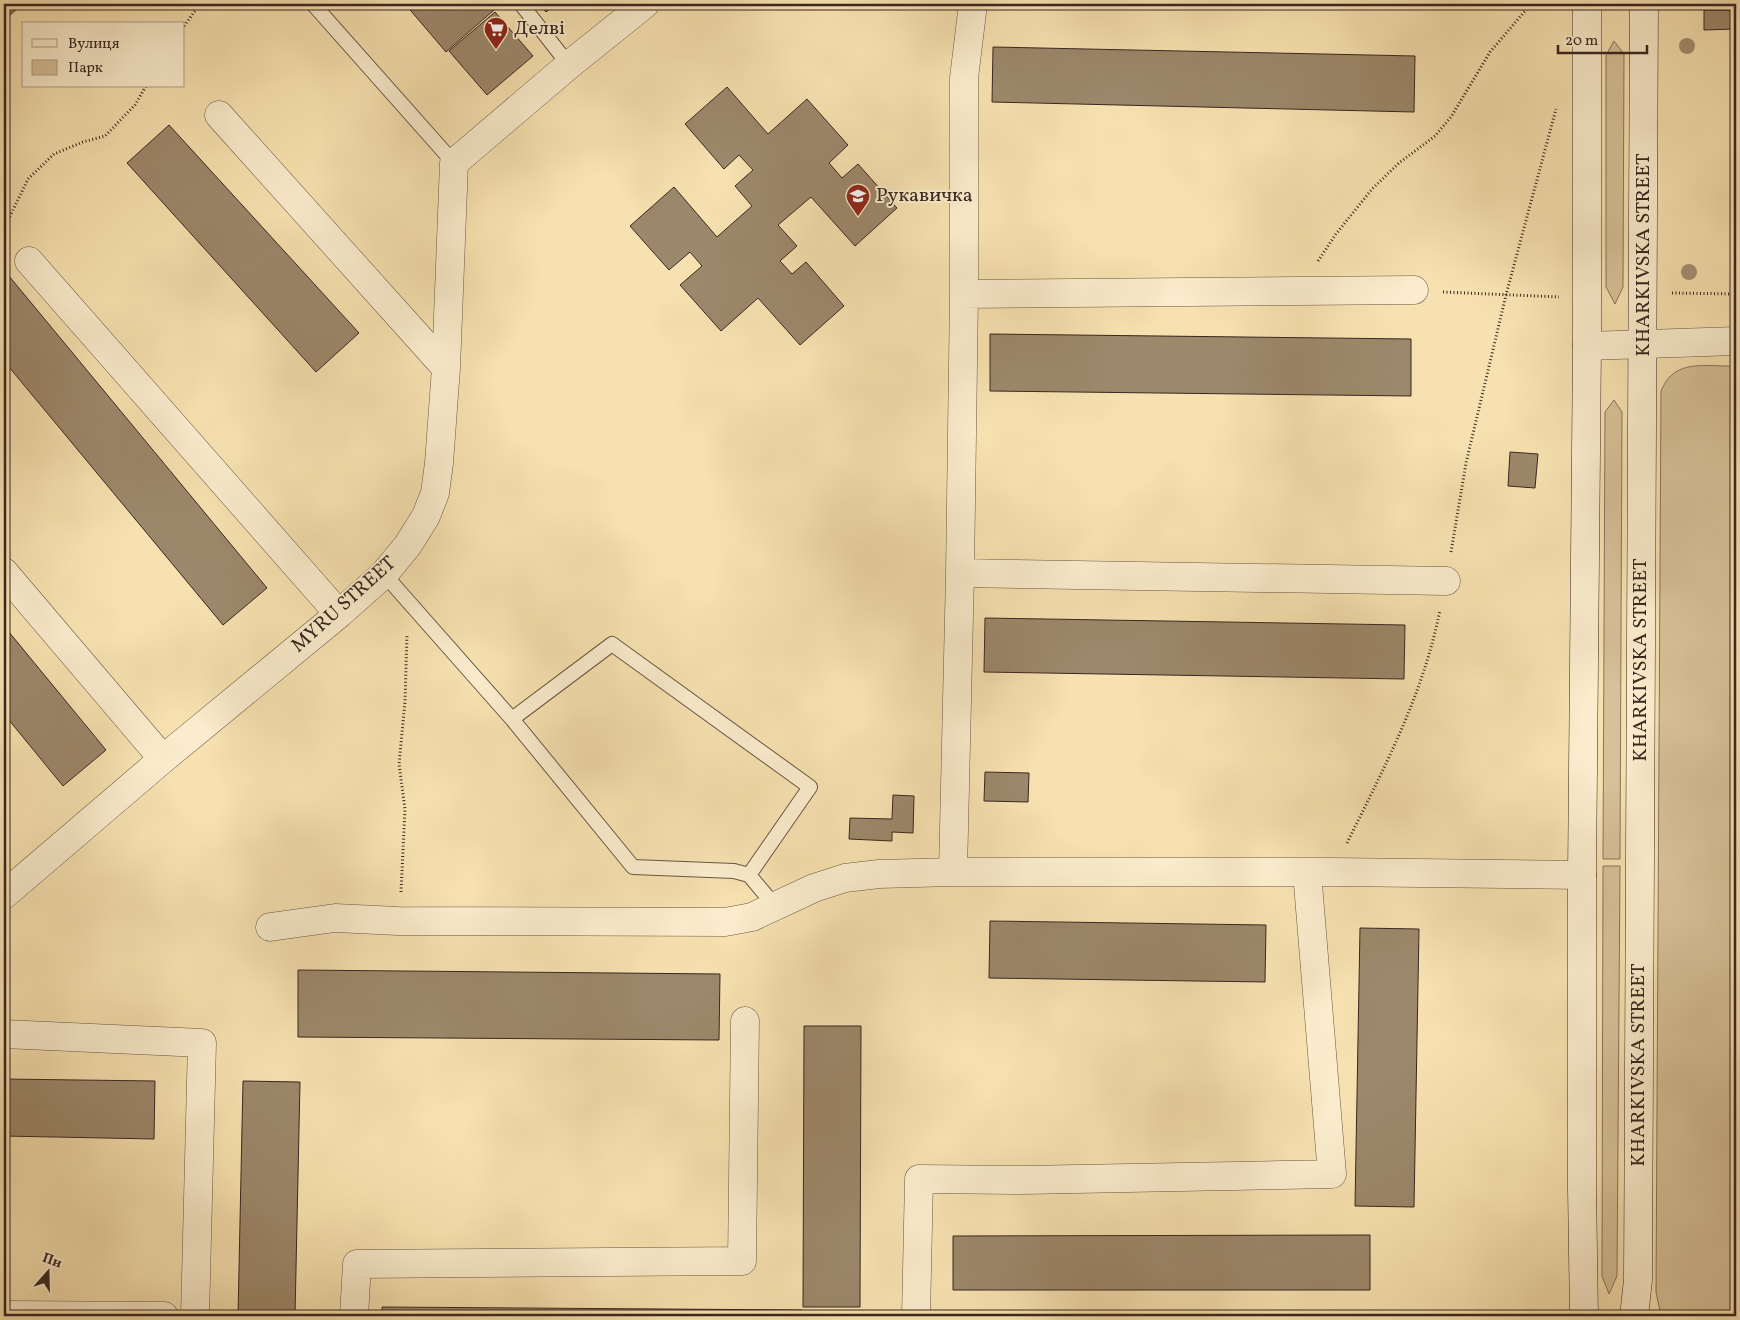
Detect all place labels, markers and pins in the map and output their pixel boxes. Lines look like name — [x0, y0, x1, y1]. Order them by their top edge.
place label: Делві — [514, 15, 565, 43]
supermarket icon: Делві — [483, 16, 509, 50]
place label: Рукавичка — [876, 182, 973, 210]
school or university icon: Рукавичка — [845, 183, 871, 217]

